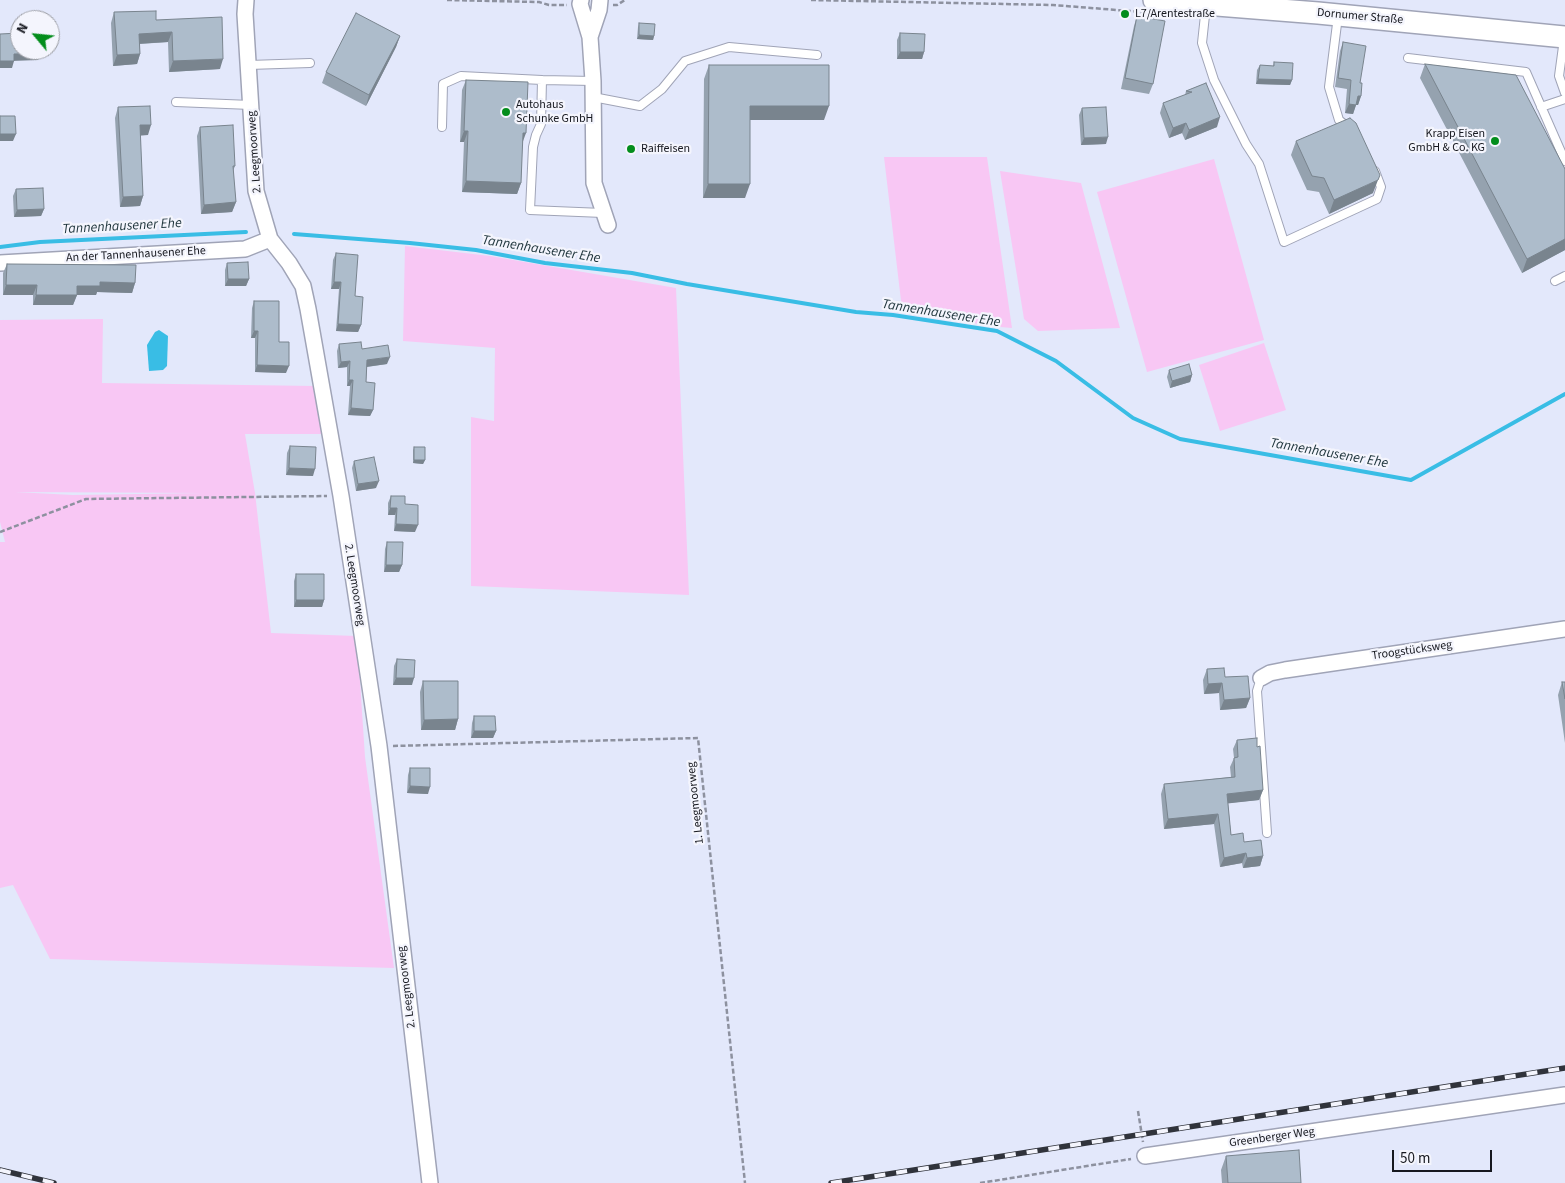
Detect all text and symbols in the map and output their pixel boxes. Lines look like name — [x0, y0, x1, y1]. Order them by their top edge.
street label: Dornumer Straße — [1316, 6, 1404, 28]
place label: L7/Arentestraße — [1135, 7, 1215, 21]
marker: L7/Arentestraße — [1119, 8, 1131, 20]
north arrow — [10, 10, 60, 60]
text: N — [12, 20, 34, 37]
place label: Autohaus Schunke GmbH — [516, 98, 593, 126]
marker: Autohaus Schunke GmbH — [500, 106, 512, 118]
street label: 2. Leegmoorweg — [245, 110, 265, 194]
place label: Krapp Eisen GmbH & Co. KG — [1408, 127, 1485, 155]
marker: Krapp Eisen GmbH & Co. KG — [1489, 135, 1501, 147]
place label: Raiffeisen — [641, 142, 690, 156]
marker: Raiffeisen — [625, 143, 637, 155]
water label: Tannenhausener Ehe — [62, 215, 182, 239]
water label: Tannenhausener Ehe — [481, 232, 601, 268]
street label: An der Tannenhausener Ehe — [66, 244, 206, 266]
water label: Tannenhausener Ehe — [881, 296, 1001, 332]
water label: Tannenhausener Ehe — [1269, 435, 1389, 473]
street label: 2. Leegmoorweg — [340, 543, 368, 627]
street label: Troogstücksweg — [1371, 638, 1453, 664]
street label: 1. Leegmoorweg — [685, 761, 707, 845]
street label: 2. Leegmoorweg — [395, 945, 419, 1029]
street label: Greenberger Weg — [1228, 1125, 1316, 1151]
scale bar — [1395, 1140, 1495, 1172]
text: 50 m — [1400, 1148, 1430, 1169]

